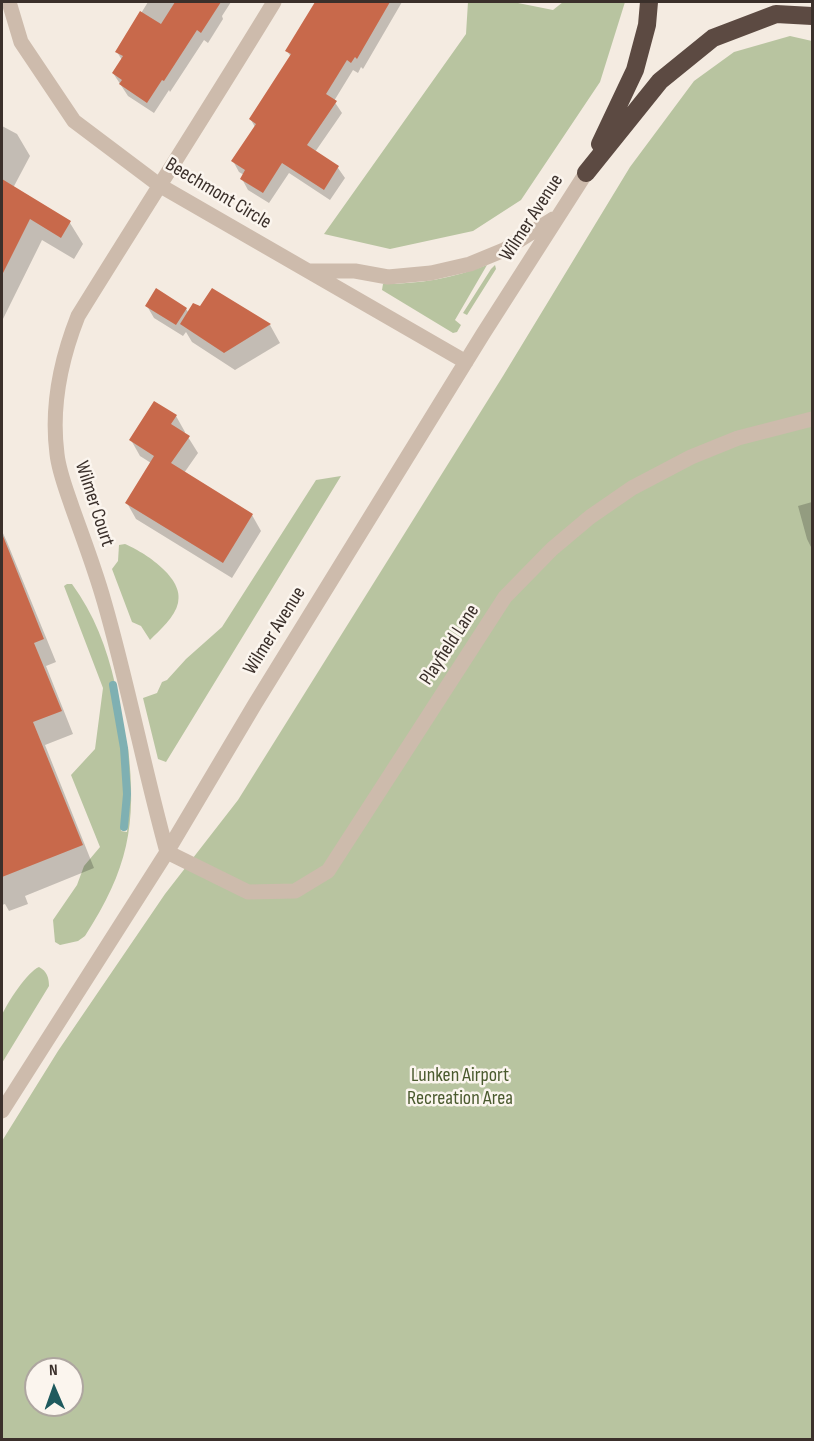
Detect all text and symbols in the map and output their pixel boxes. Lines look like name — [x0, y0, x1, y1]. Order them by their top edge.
street label: Beechmont Circle — [161, 153, 275, 235]
street label: Wilmer Avenue — [495, 170, 569, 266]
street label: Wilmer Court — [69, 458, 119, 550]
street label: Wilmer Avenue — [239, 583, 311, 679]
street label: Playfield Lane — [415, 600, 485, 690]
park label: Lunken Airport Recreation Area — [407, 1064, 513, 1111]
north arrow — [24, 1357, 84, 1417]
text: N — [49, 1361, 58, 1380]

